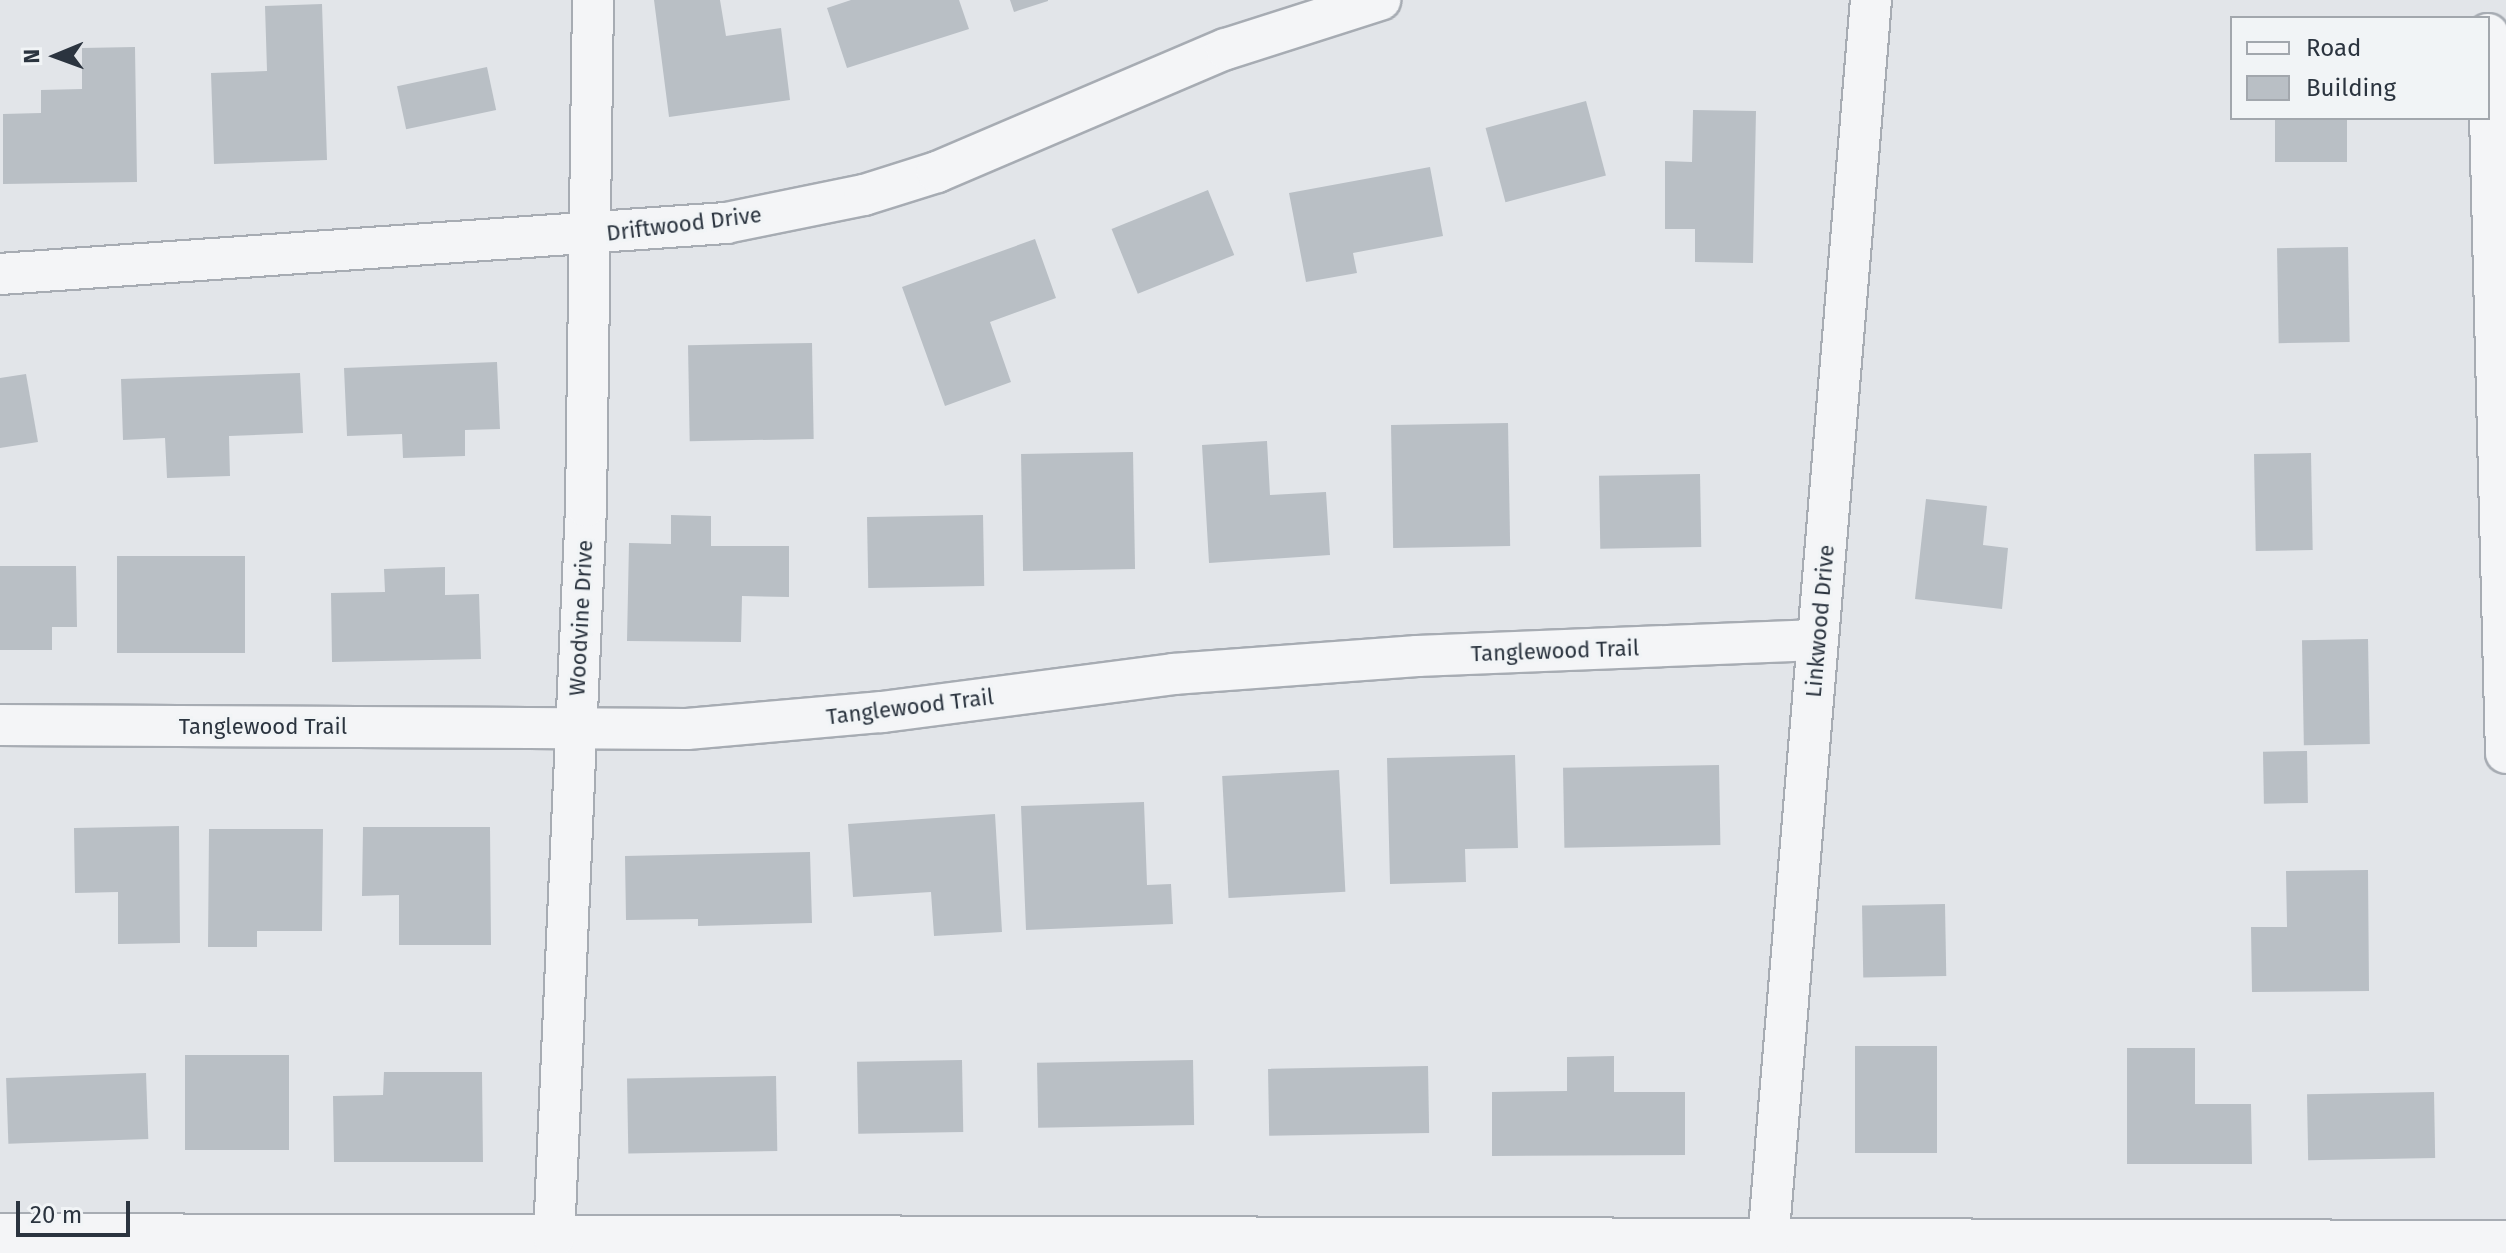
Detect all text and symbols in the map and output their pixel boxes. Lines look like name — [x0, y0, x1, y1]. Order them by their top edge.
north arrow — [16, 16, 96, 96]
legend — [2230, 16, 2490, 120]
text: Road — [2306, 34, 2361, 62]
text: N — [18, 49, 45, 64]
text: Building — [2306, 74, 2396, 102]
street label: Driftwood Drive — [605, 201, 763, 247]
street label: Woodvine Drive — [564, 539, 598, 697]
street label: Linkwood Drive — [1800, 543, 1840, 699]
street label: Tanglewood Trail — [1470, 635, 1640, 667]
street label: Tanglewood Trail — [825, 684, 995, 730]
street label: Tanglewood Trail — [179, 714, 347, 740]
scale bar — [20, 1185, 134, 1235]
text: 20 m — [30, 1201, 82, 1229]

